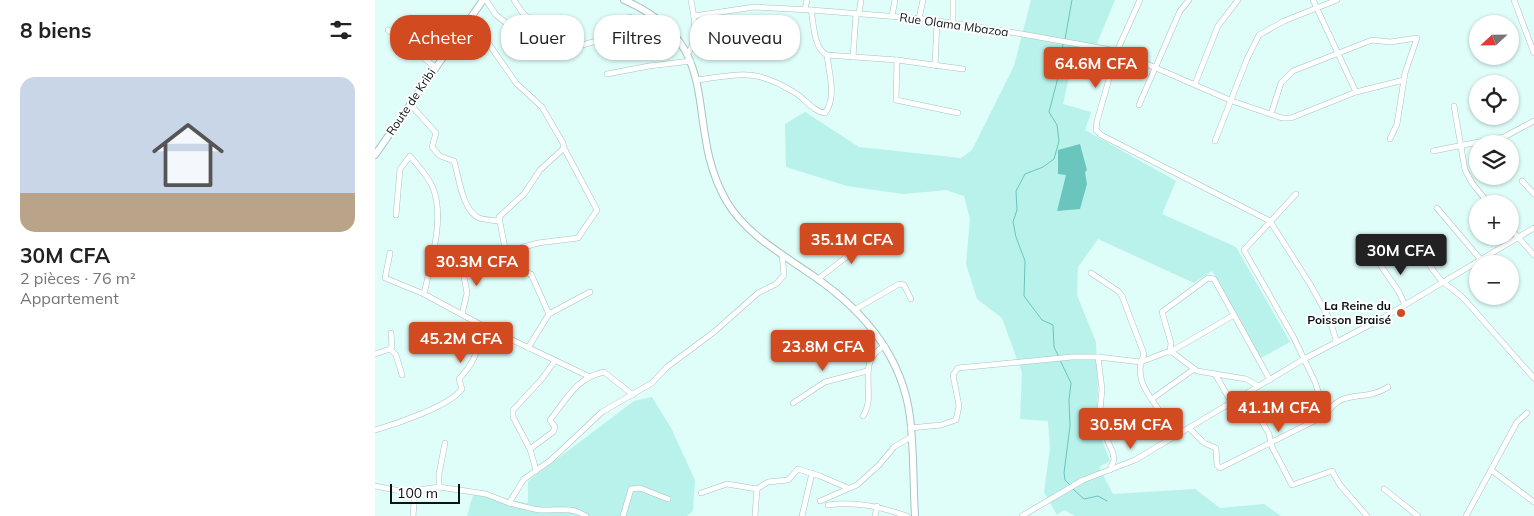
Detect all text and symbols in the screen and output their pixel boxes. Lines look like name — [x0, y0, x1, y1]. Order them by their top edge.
street label: Rue Olama Mbazoa — [899, 9, 1010, 40]
chip: Acheter — [390, 15, 491, 60]
chip: Louer — [501, 15, 584, 60]
chip: Filtres — [594, 15, 680, 60]
chip: Nouveau — [690, 15, 800, 60]
north arrow — [1469, 15, 1519, 65]
map controls — [1469, 15, 1519, 305]
icon: filters — [327, 16, 355, 44]
text: 8 biens — [20, 17, 92, 43]
pin: 64.6M CFA — [1039, 46, 1153, 89]
text: 64.6M CFA — [1055, 53, 1137, 73]
street label: Route de Kribi — [383, 65, 439, 138]
button: locate — [1469, 75, 1519, 125]
icon: home — [143, 110, 233, 200]
button: layers — [1469, 135, 1519, 185]
button: + — [1469, 195, 1519, 245]
pin: 35.1M CFA — [795, 222, 909, 265]
text: 35.1M CFA — [811, 229, 893, 249]
pin: 30M CFA — [1355, 234, 1447, 276]
text: 30M CFA — [1367, 240, 1435, 260]
text: 30M CFA — [20, 242, 110, 268]
pin: 30.3M CFA — [420, 244, 534, 287]
text: 30.3M CFA — [436, 251, 518, 271]
button: − — [1469, 255, 1519, 305]
text: 2 pièces · 76 m² — [20, 268, 136, 288]
text: Appartement — [20, 288, 119, 308]
place label: La Reine du Poisson Braisé — [1307, 298, 1391, 327]
marker: La Reine du Poisson Braisé — [1395, 307, 1407, 319]
pin: 45.2M CFA — [404, 322, 518, 364]
text: 45.2M CFA — [420, 328, 502, 348]
pin: 23.8M CFA — [766, 330, 880, 372]
text: 23.8M CFA — [782, 336, 864, 356]
pin: 41.1M CFA — [1222, 390, 1336, 433]
text: 41.1M CFA — [1238, 397, 1320, 417]
pin: 30.5M CFA — [1074, 408, 1188, 450]
text: 30.5M CFA — [1090, 414, 1172, 434]
scale bar — [390, 481, 460, 504]
text: 100 m — [397, 484, 438, 502]

